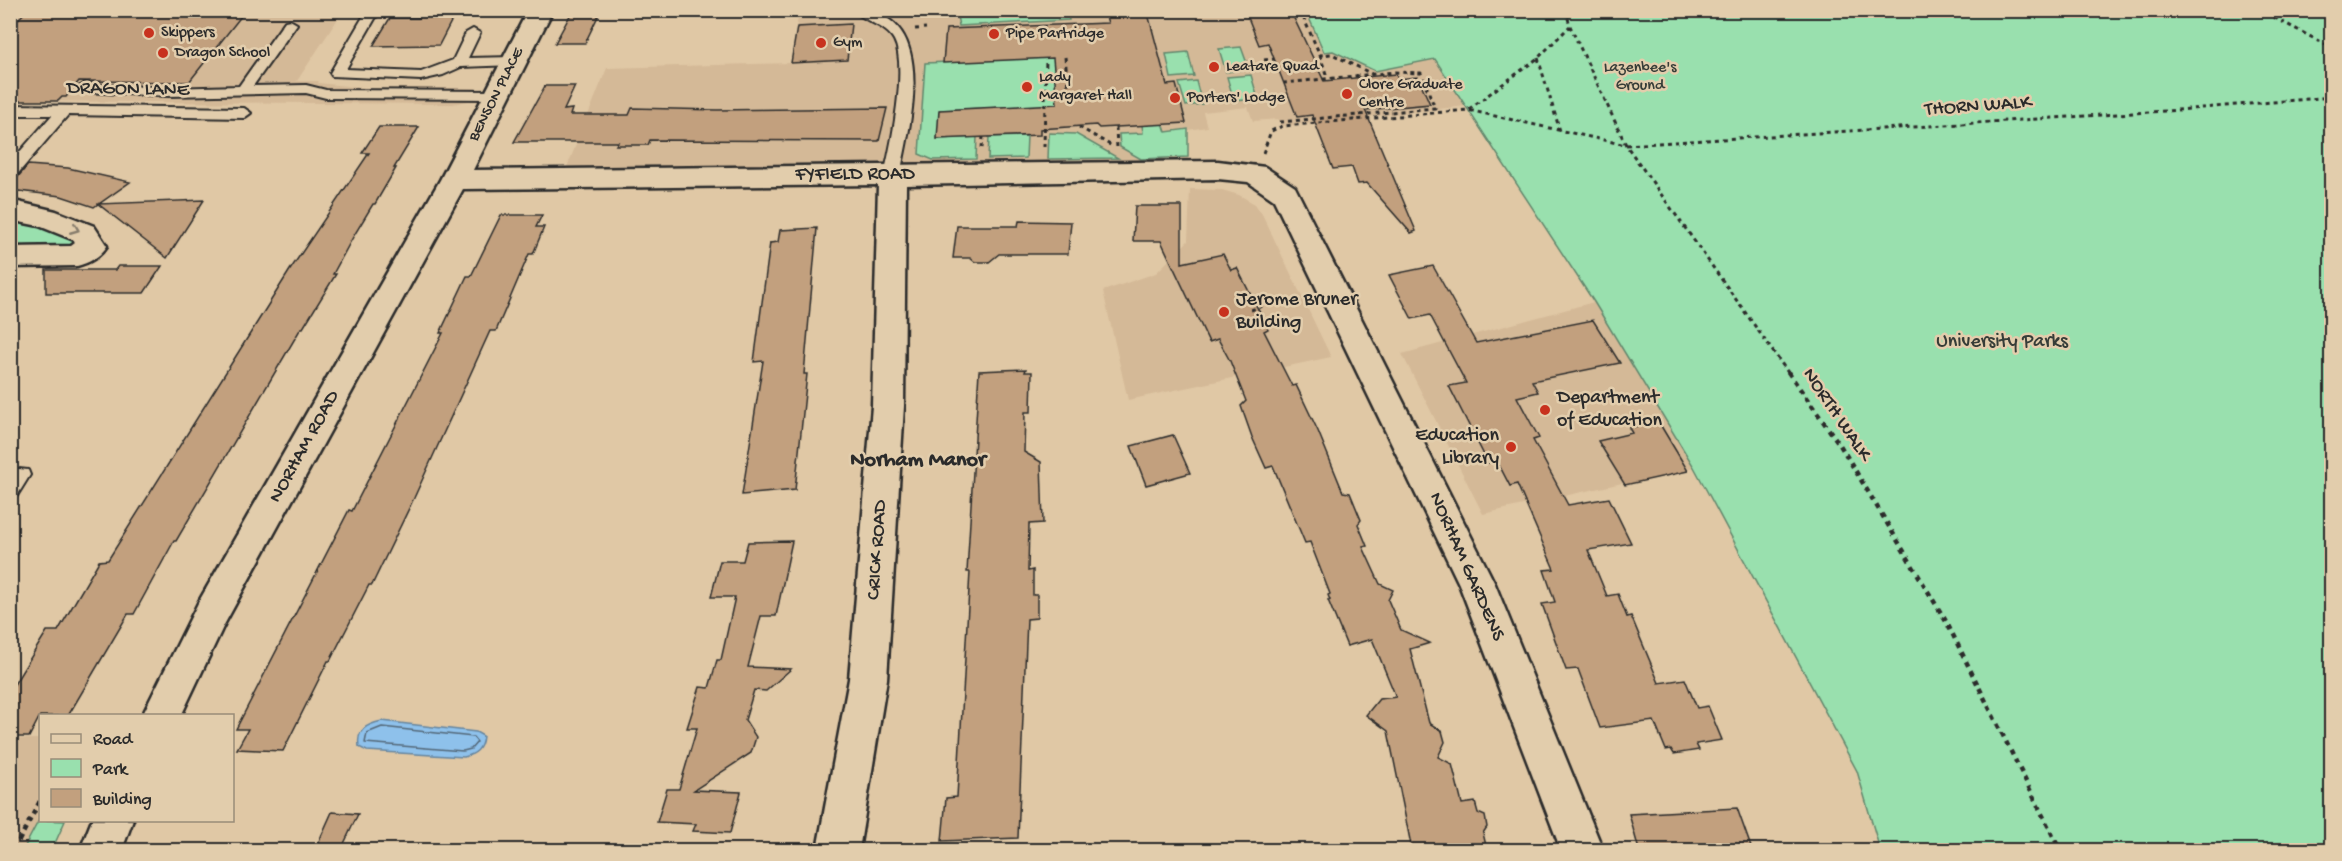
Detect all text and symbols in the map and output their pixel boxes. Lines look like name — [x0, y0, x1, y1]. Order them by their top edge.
place label: Skippers — [161, 24, 216, 43]
place label: Pipe Partridge — [1005, 25, 1105, 44]
marker: Skippers — [142, 26, 156, 40]
marker: Pipe Partridge — [987, 27, 1001, 41]
place label: Gym — [833, 34, 863, 53]
marker: Gym — [814, 36, 828, 50]
place label: Dragon School — [174, 44, 270, 63]
street label: BENSON PLACE — [465, 44, 529, 146]
marker: Dragon School — [156, 46, 170, 60]
place label: Leatare Quad — [1226, 58, 1320, 77]
park label: Lazenbee's Ground — [1604, 59, 1677, 96]
marker: Leatare Quad — [1207, 60, 1221, 74]
place label: Lady Margaret Hall — [1039, 69, 1132, 106]
place label: Clore Graduate Centre — [1359, 76, 1463, 113]
street label: DRAGON LANE — [65, 77, 191, 103]
marker: Lady Margaret Hall — [1020, 80, 1034, 94]
marker: Clore Graduate Centre — [1340, 87, 1354, 101]
place label: Porters' Lodge — [1186, 89, 1286, 108]
marker: Porters' Lodge — [1168, 91, 1182, 105]
street label: THORN WALK — [1923, 92, 2034, 122]
street label: FYFIELD ROAD — [794, 164, 916, 187]
one-way arrow — [68, 222, 79, 234]
place label: Jerome Bruner Building — [1235, 289, 1359, 335]
marker: Jerome Bruner Building — [1217, 305, 1231, 319]
park label: University Parks — [1936, 331, 2068, 354]
street label: NORTH WALK — [1797, 364, 1876, 467]
street label: NORHAM ROAD — [265, 386, 346, 507]
place label: Department of Education — [1555, 387, 1663, 433]
marker: Department of Education — [1538, 403, 1552, 417]
place label: Education Library — [1415, 425, 1499, 471]
marker: Education Library — [1504, 440, 1518, 454]
district label: Norham Manor — [850, 448, 988, 474]
street label: NORHAM GARDENS — [1423, 489, 1509, 645]
street label: CRICK ROAD — [863, 498, 893, 601]
legend — [39, 714, 234, 822]
text: Road — [93, 730, 134, 751]
text: Park — [92, 760, 129, 781]
text: Building — [92, 790, 152, 811]

